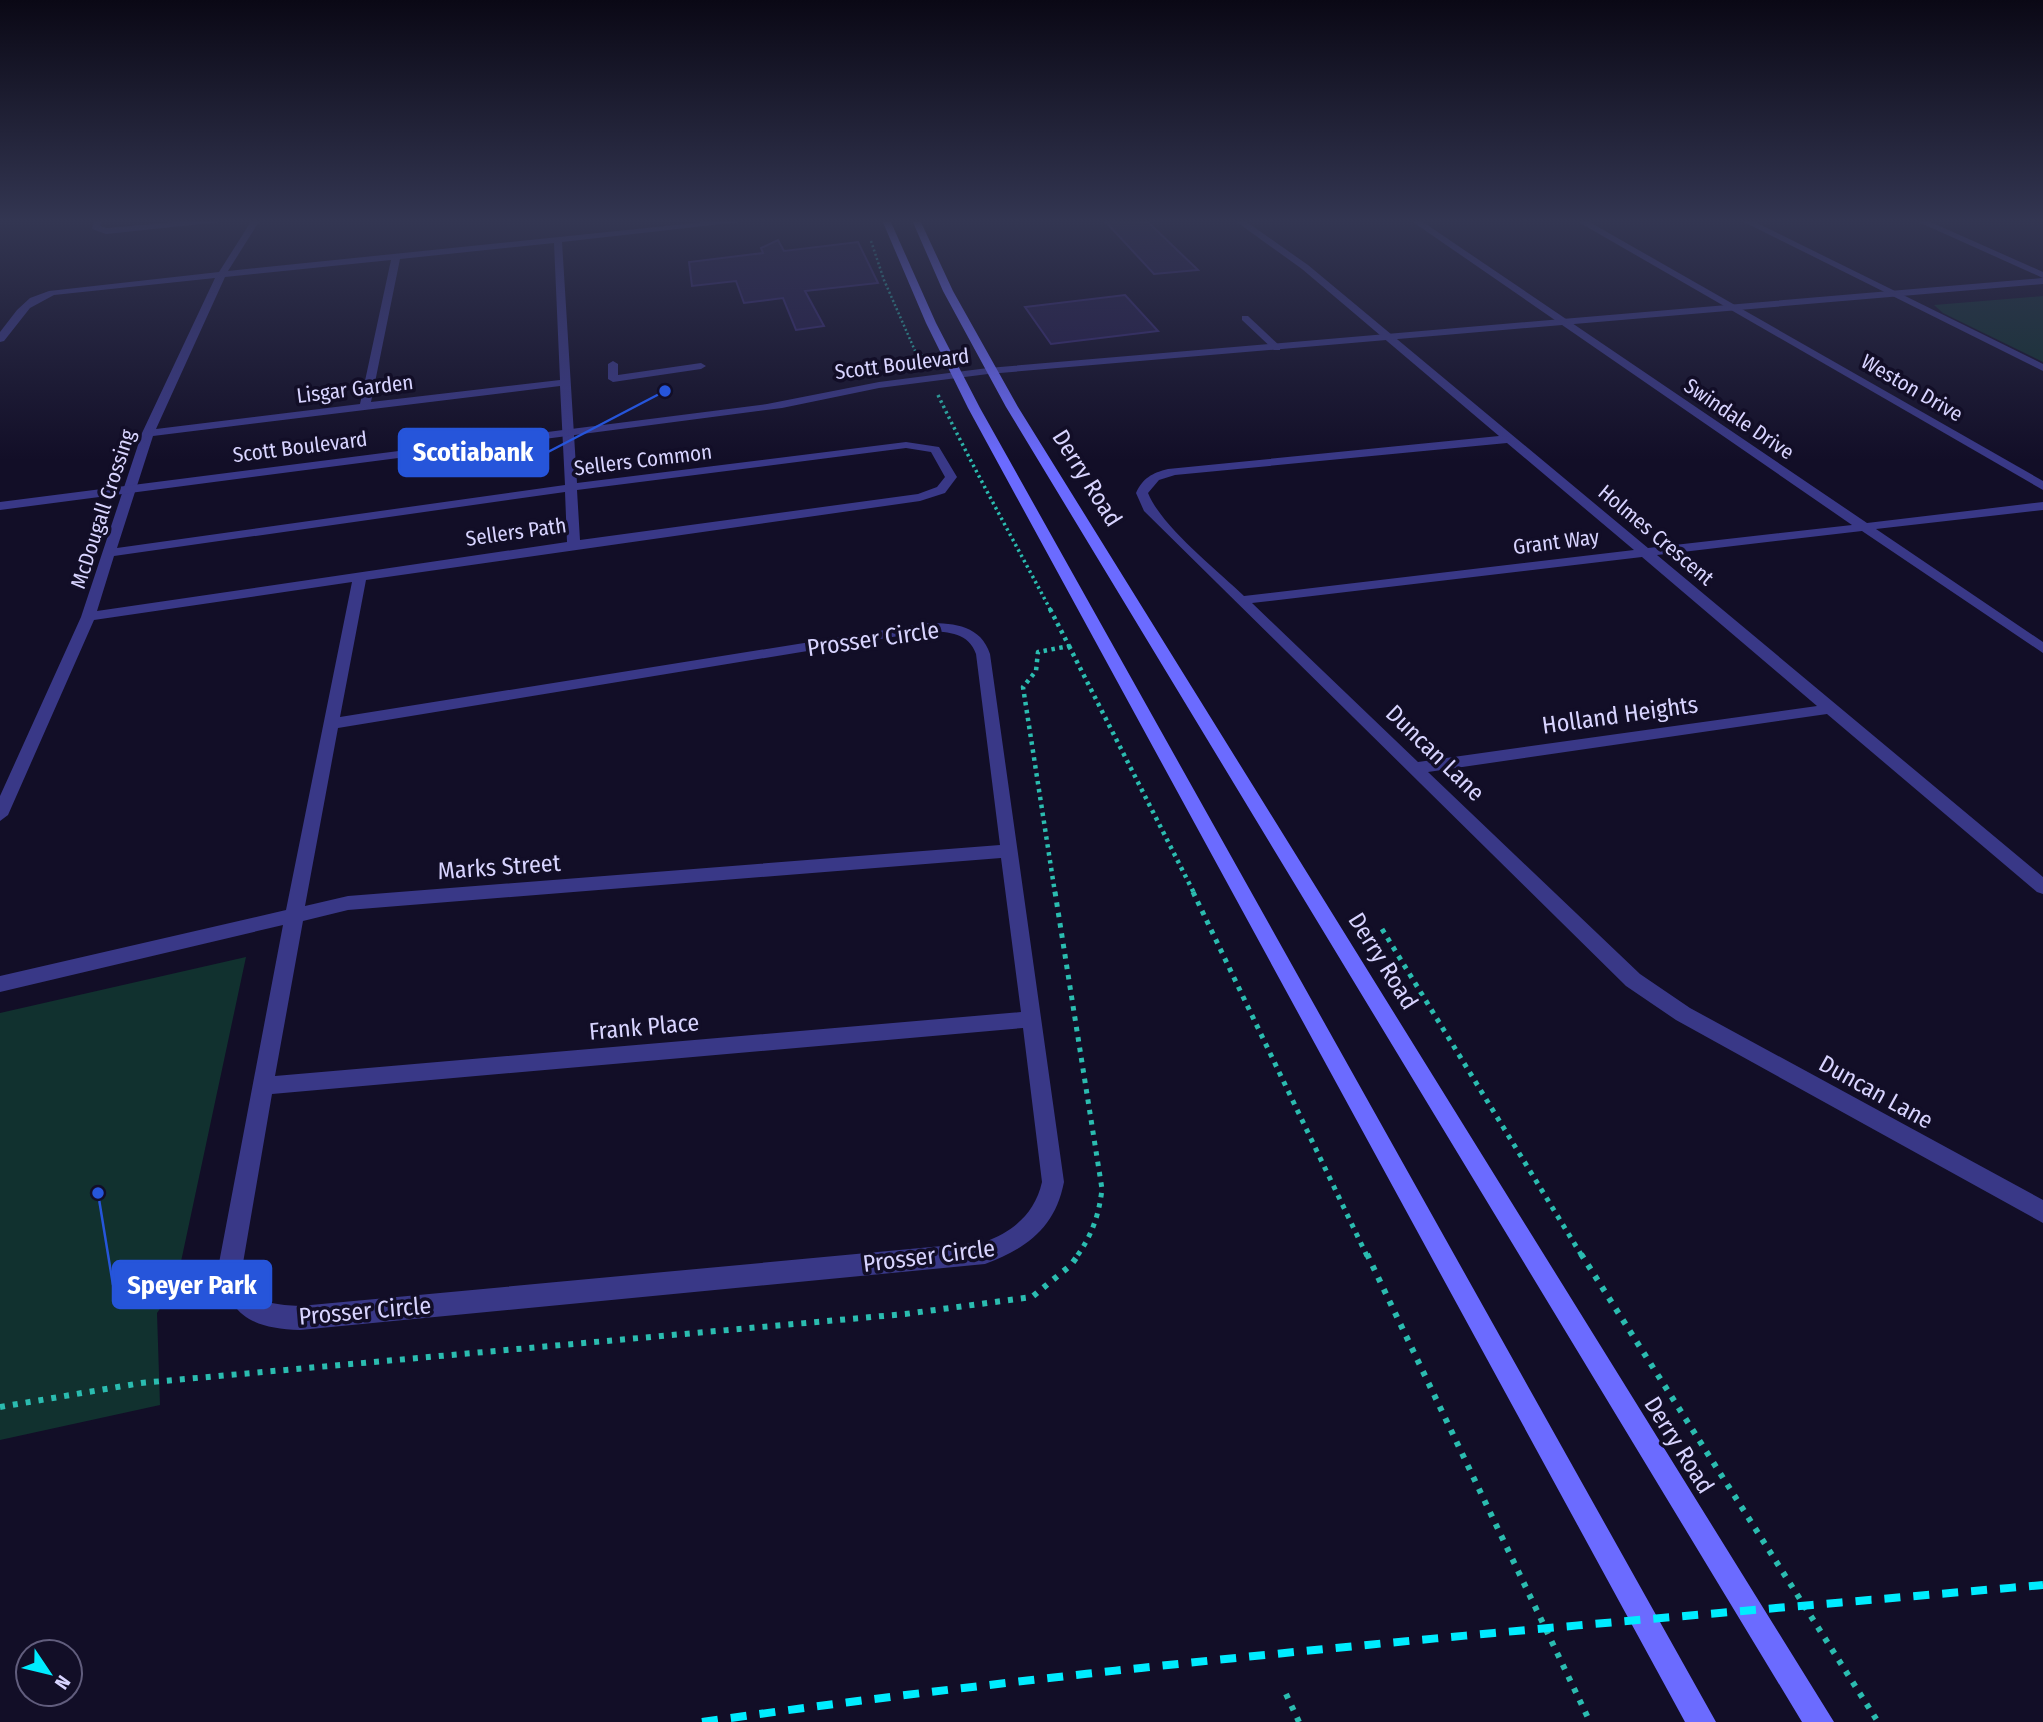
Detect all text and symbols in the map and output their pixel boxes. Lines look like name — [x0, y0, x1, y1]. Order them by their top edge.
street label: Scott Boulevard — [833, 343, 971, 385]
street label: Weston Drive — [1857, 349, 1967, 427]
street label: Lisgar Garden — [295, 369, 415, 409]
street label: Swindale Drive — [1679, 373, 1799, 465]
street label: Derry Road — [1046, 425, 1128, 531]
street label: McDougall Crossing — [65, 426, 141, 592]
street label: Scott Boulevard — [231, 426, 369, 468]
callout: Scotiabank — [399, 429, 548, 476]
text: Scotiabank — [413, 437, 534, 468]
street label: Sellers Common — [573, 439, 713, 481]
street label: Holmes Crescent — [1593, 479, 1719, 591]
street label: Sellers Path — [464, 512, 568, 552]
street label: Grant Way — [1512, 524, 1601, 560]
street label: Prosser Circle — [805, 616, 941, 662]
street label: Holland Heights — [1540, 690, 1700, 740]
street label: Duncan Lane — [1380, 699, 1490, 807]
street label: Marks Street — [437, 849, 562, 885]
street label: Derry Road — [1342, 908, 1424, 1014]
street label: Frank Place — [588, 1008, 700, 1046]
street label: Duncan Lane — [1814, 1049, 1938, 1135]
street label: Prosser Circle — [861, 1234, 997, 1278]
callout: Speyer Park — [113, 1261, 271, 1308]
text: Speyer Park — [127, 1270, 257, 1301]
street label: Prosser Circle — [298, 1291, 432, 1331]
street label: Derry Road — [1638, 1392, 1720, 1498]
north arrow — [14, 1638, 84, 1708]
text: N — [50, 1671, 75, 1694]

